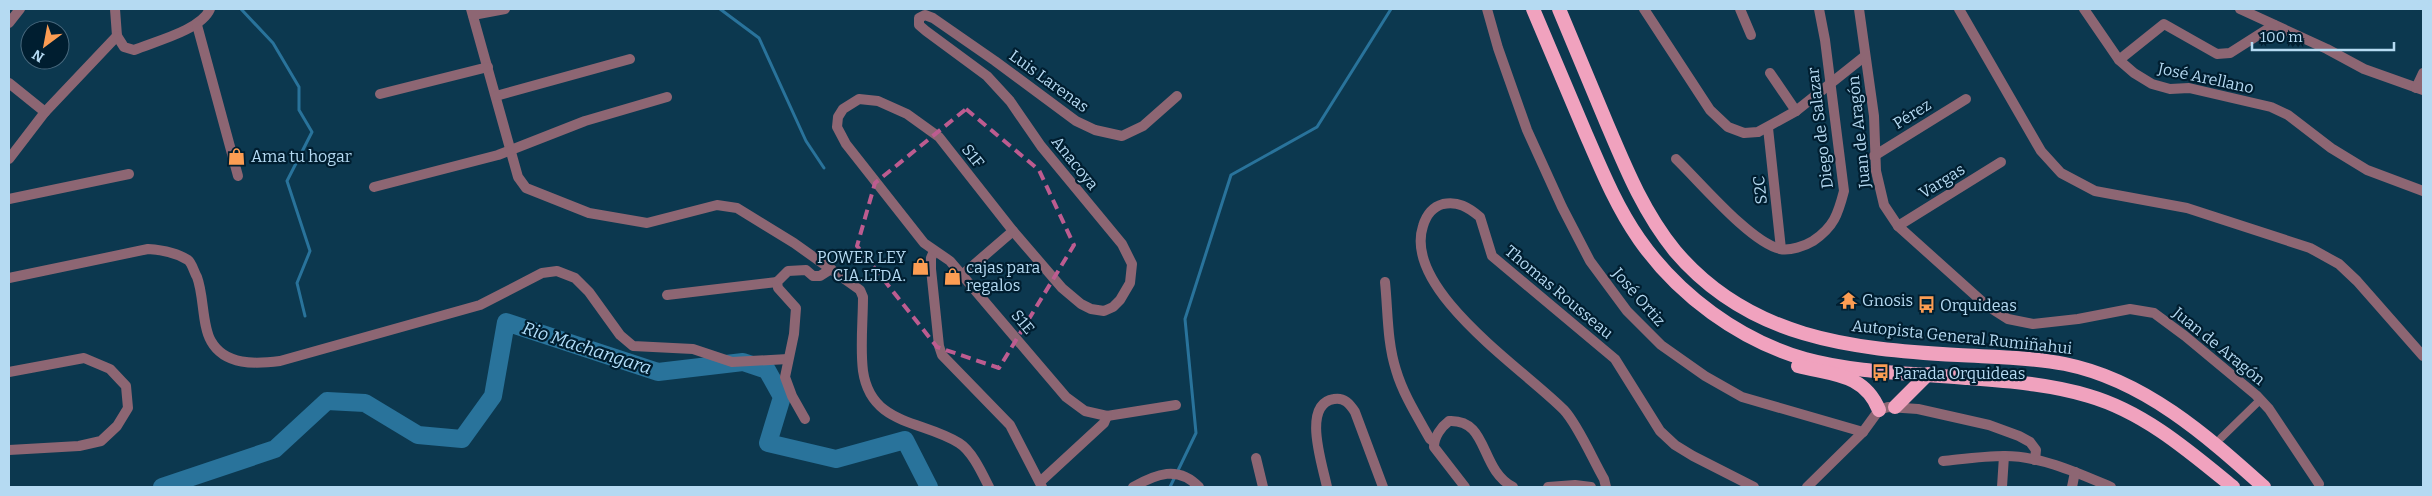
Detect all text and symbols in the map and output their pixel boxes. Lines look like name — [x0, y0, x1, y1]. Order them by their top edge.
north arrow — [20, 20, 70, 70]
scale bar — [2252, 20, 2394, 52]
text: 100 m — [2260, 28, 2303, 46]
text: N — [29, 45, 47, 66]
street label: Luis Larenas — [1006, 46, 1092, 116]
street label: José Arellano — [2155, 58, 2256, 97]
street label: Diego de Salazar — [1803, 66, 1837, 190]
street label: Juan de Aragón — [1844, 75, 1874, 190]
street label: Pérez — [1890, 95, 1935, 133]
street label: Anacoya — [1048, 132, 1103, 194]
street label: S1F — [958, 140, 988, 172]
shop icon: Ama tu hogar — [227, 146, 247, 166]
place label: Ama tu hogar — [251, 147, 352, 166]
street label: Vargas — [1916, 160, 1968, 202]
street label: S2C — [1749, 175, 1771, 205]
street label: Thomas Rousseau — [1501, 241, 1617, 343]
place label: POWER LEY CIA.LTDA. — [817, 248, 907, 285]
shop icon: POWER LEY CIA.LTDA. — [910, 256, 930, 276]
place label: cajas para regalos — [966, 258, 1040, 295]
street label: José Ortiz — [1608, 263, 1670, 330]
shop icon: cajas para regalos — [942, 266, 962, 286]
temple icon: Gnosis — [1838, 290, 1858, 310]
place label: Gnosis — [1862, 291, 1913, 310]
bus stop icon: Orquideas — [1916, 295, 1936, 315]
place label: Orquideas — [1940, 296, 2017, 315]
street label: Juan de Aragón — [2168, 302, 2269, 389]
street label: S1E — [1007, 306, 1039, 338]
street label: Autopista General Rumiñahui — [1851, 316, 2073, 358]
water label: Rio Machangara — [520, 317, 654, 379]
bus stop icon: Parada Orquideas — [1870, 363, 1890, 383]
place label: Parada Orquideas — [1894, 364, 2025, 383]

